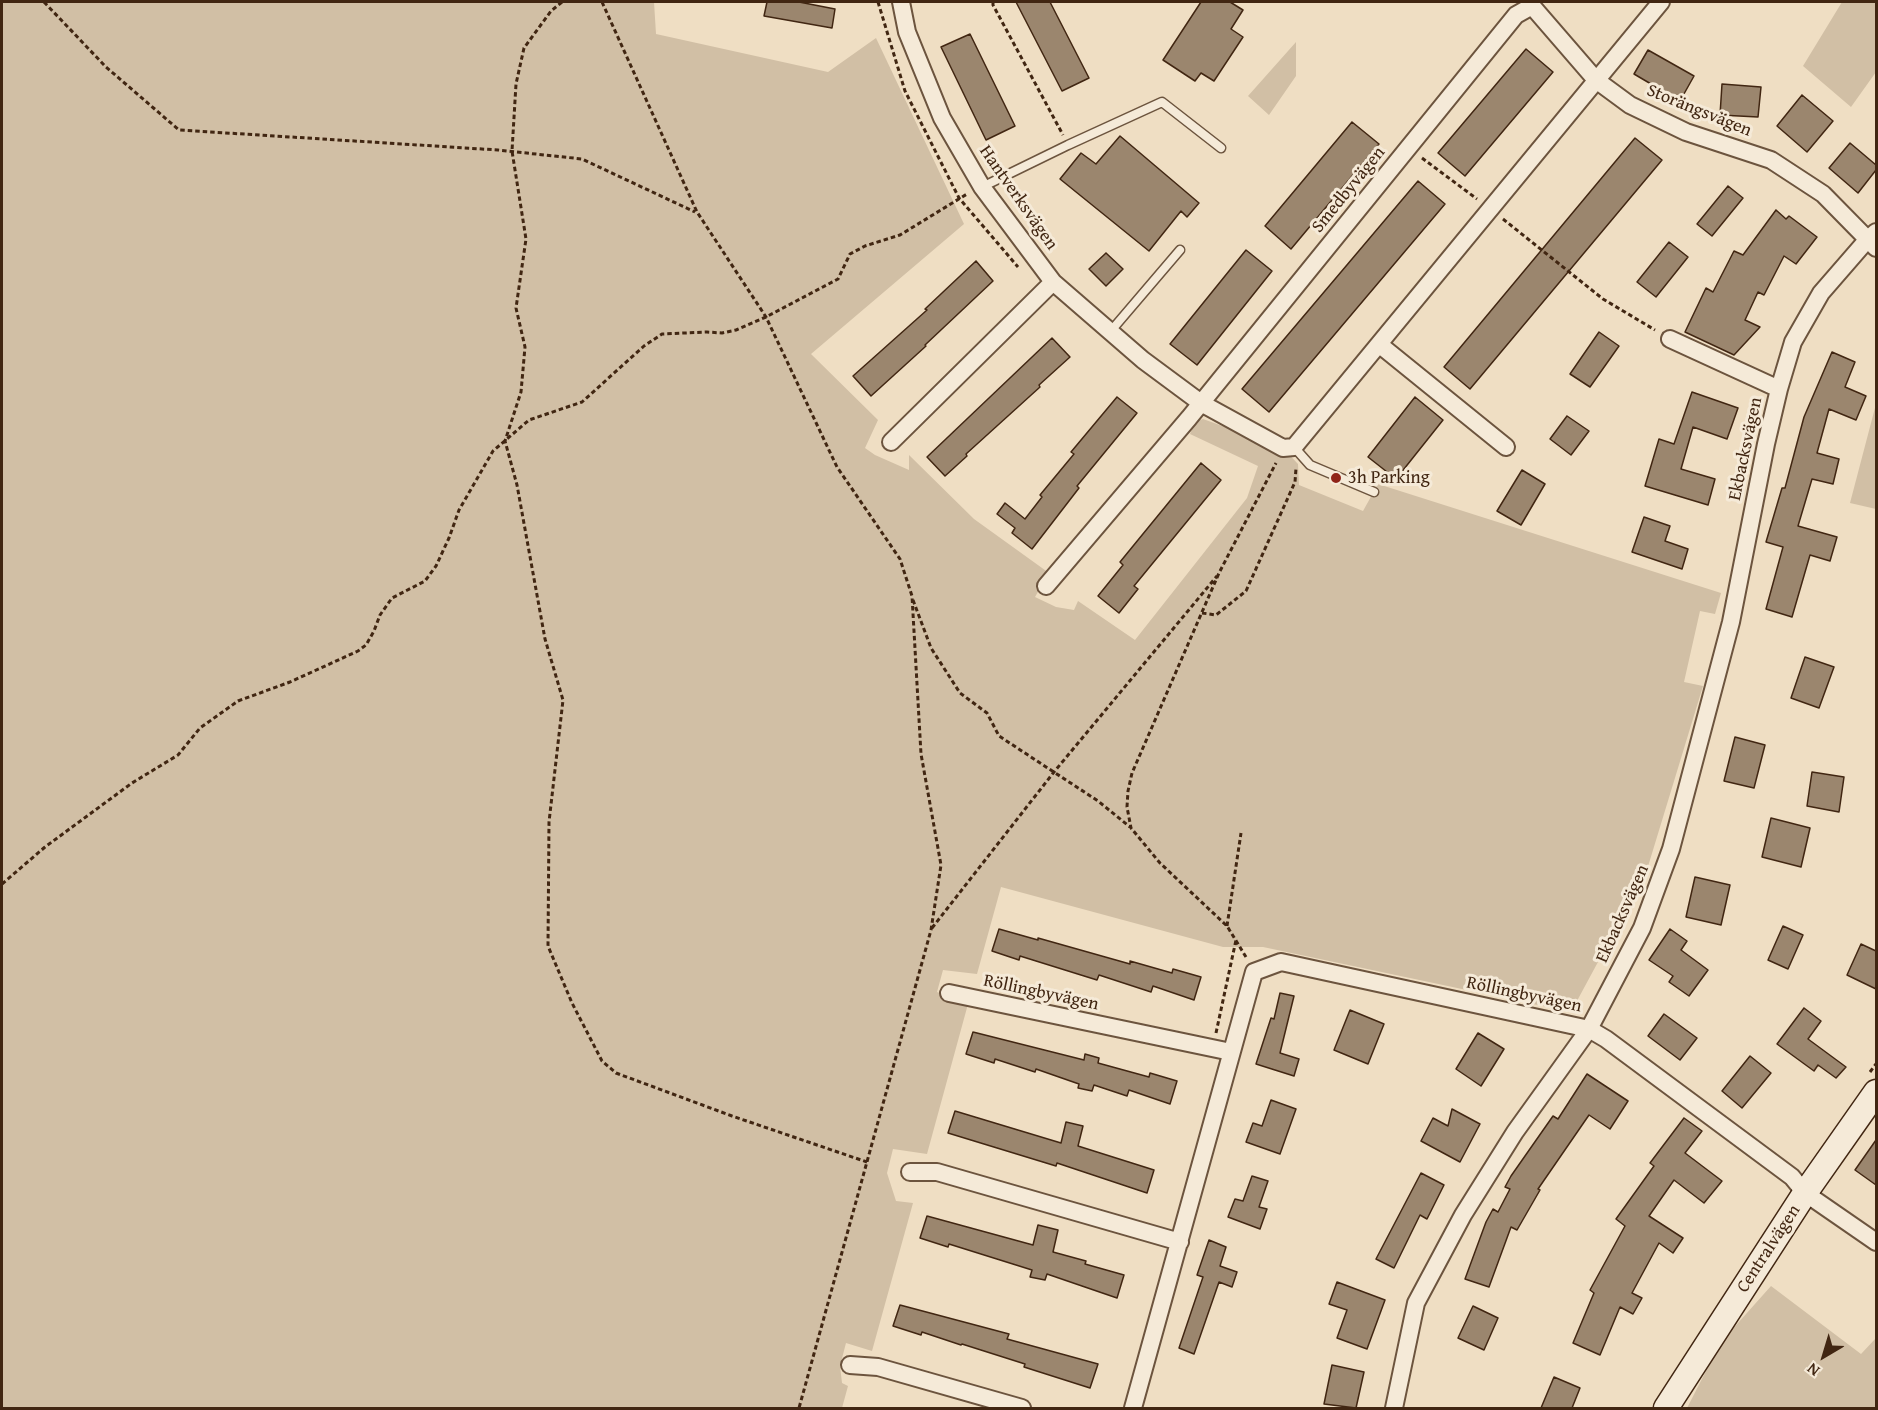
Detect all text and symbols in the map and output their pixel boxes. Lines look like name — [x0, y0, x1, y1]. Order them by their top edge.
street label: Storängsvägen — [1643, 80, 1755, 142]
street label: Hantverksvägen — [974, 142, 1062, 254]
street label: Smedbyvägen — [1308, 142, 1390, 238]
street label: Ekbacksvägen — [1725, 395, 1767, 503]
place label: 3h Parking — [1348, 467, 1430, 489]
marker: 3h Parking — [1329, 471, 1343, 485]
street label: Ekbacksvägen — [1592, 862, 1654, 966]
street label: Röllingbyvägen — [982, 970, 1100, 1016]
street label: Röllingbyvägen — [1465, 972, 1583, 1018]
street label: Centralvägen — [1733, 1201, 1805, 1297]
north arrow — [1794, 1326, 1854, 1386]
text: N — [1801, 1357, 1825, 1383]

